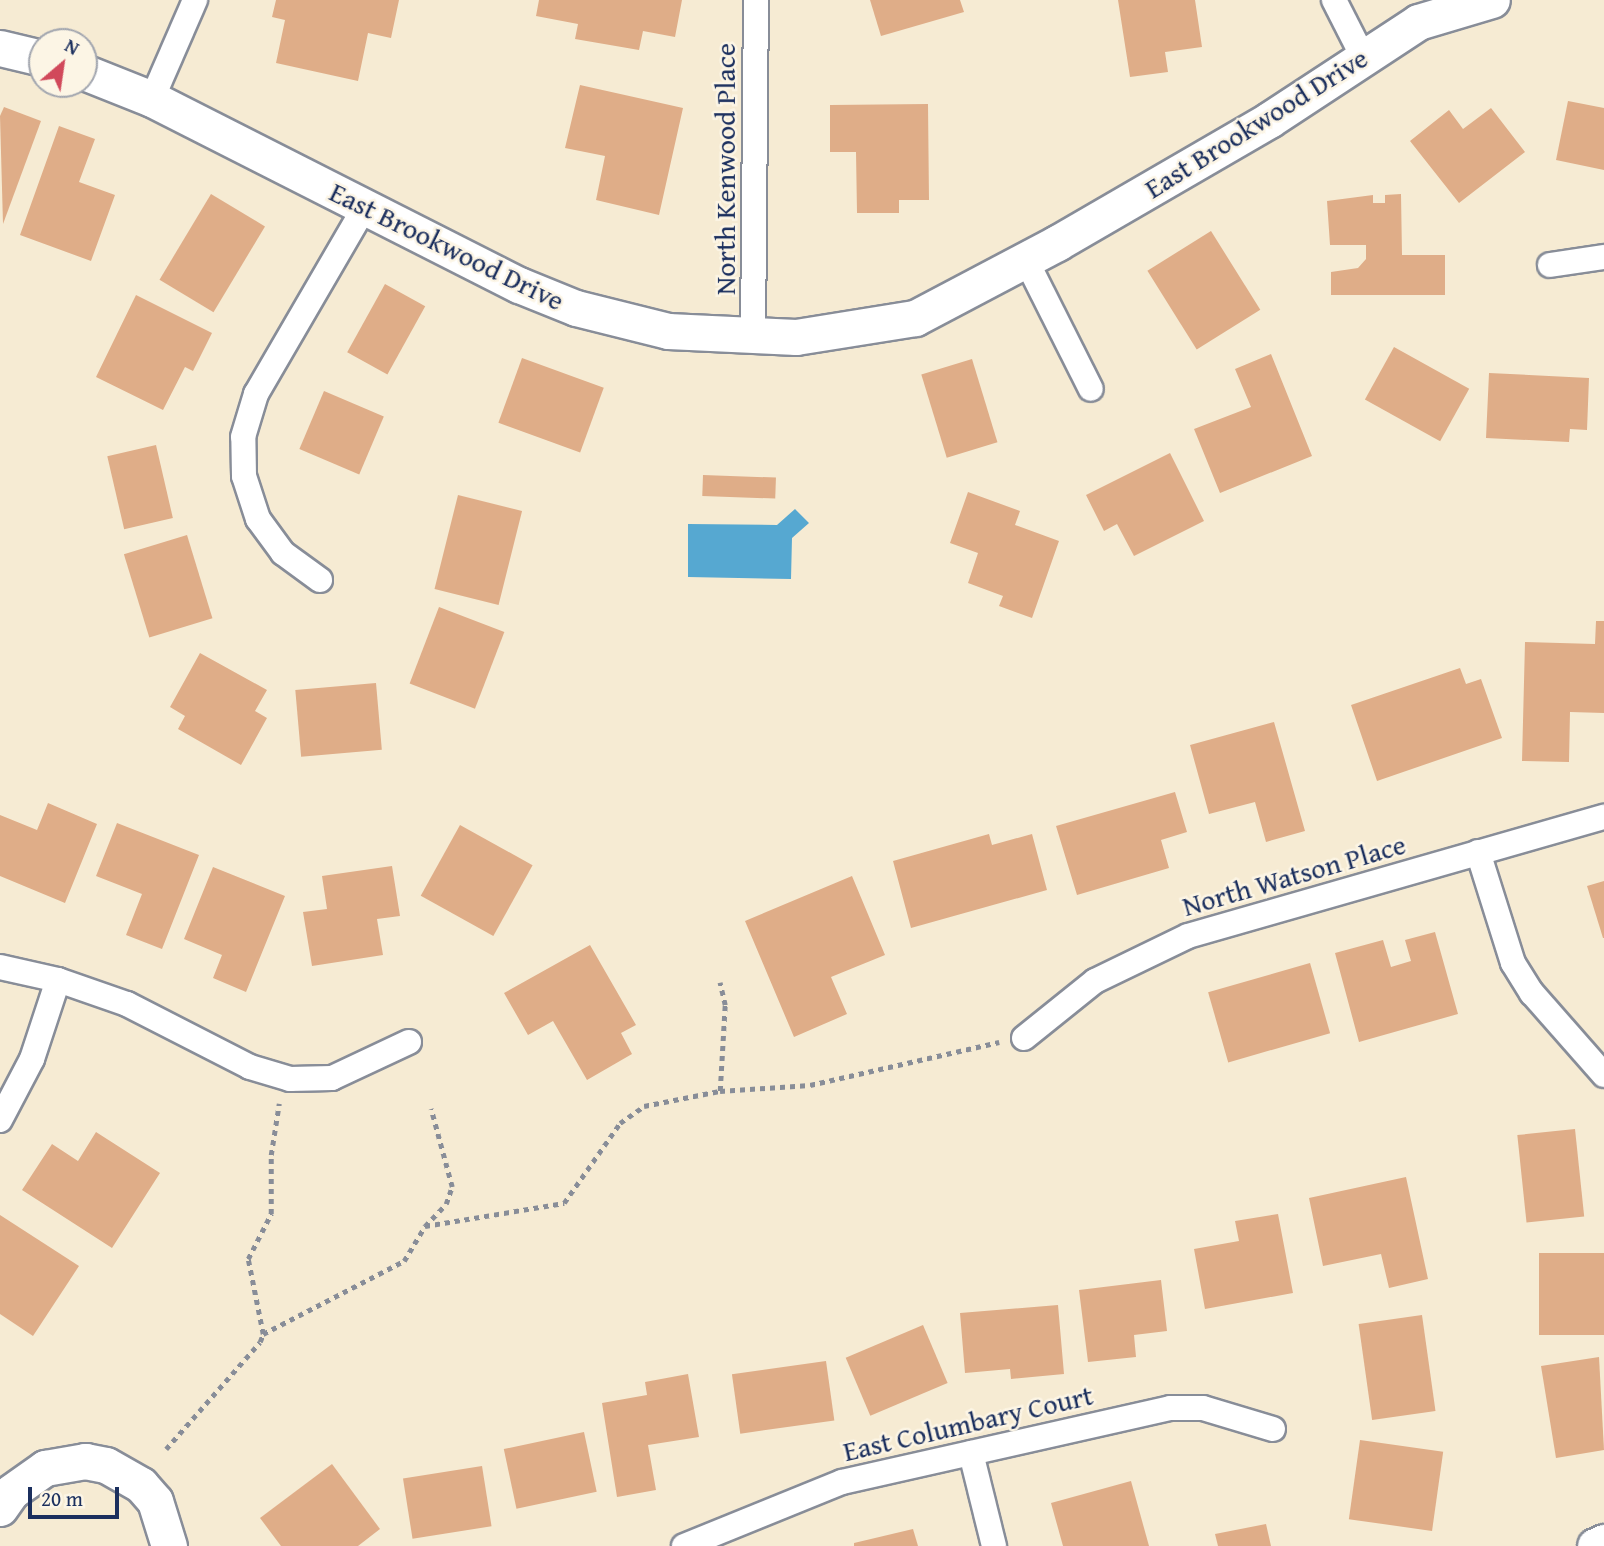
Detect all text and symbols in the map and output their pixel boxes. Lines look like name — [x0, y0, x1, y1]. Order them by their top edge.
north arrow — [28, 28, 98, 98]
text: N — [60, 31, 85, 62]
street label: East Brookwood Drive — [1138, 41, 1374, 205]
street label: North Kenwood Place — [708, 43, 742, 295]
street label: East Brookwood Drive — [324, 175, 570, 317]
street label: North Watson Place — [1178, 827, 1410, 923]
street label: East Columbary Court — [840, 1378, 1096, 1468]
scale bar — [32, 1472, 122, 1516]
text: 20 m — [41, 1483, 83, 1514]

